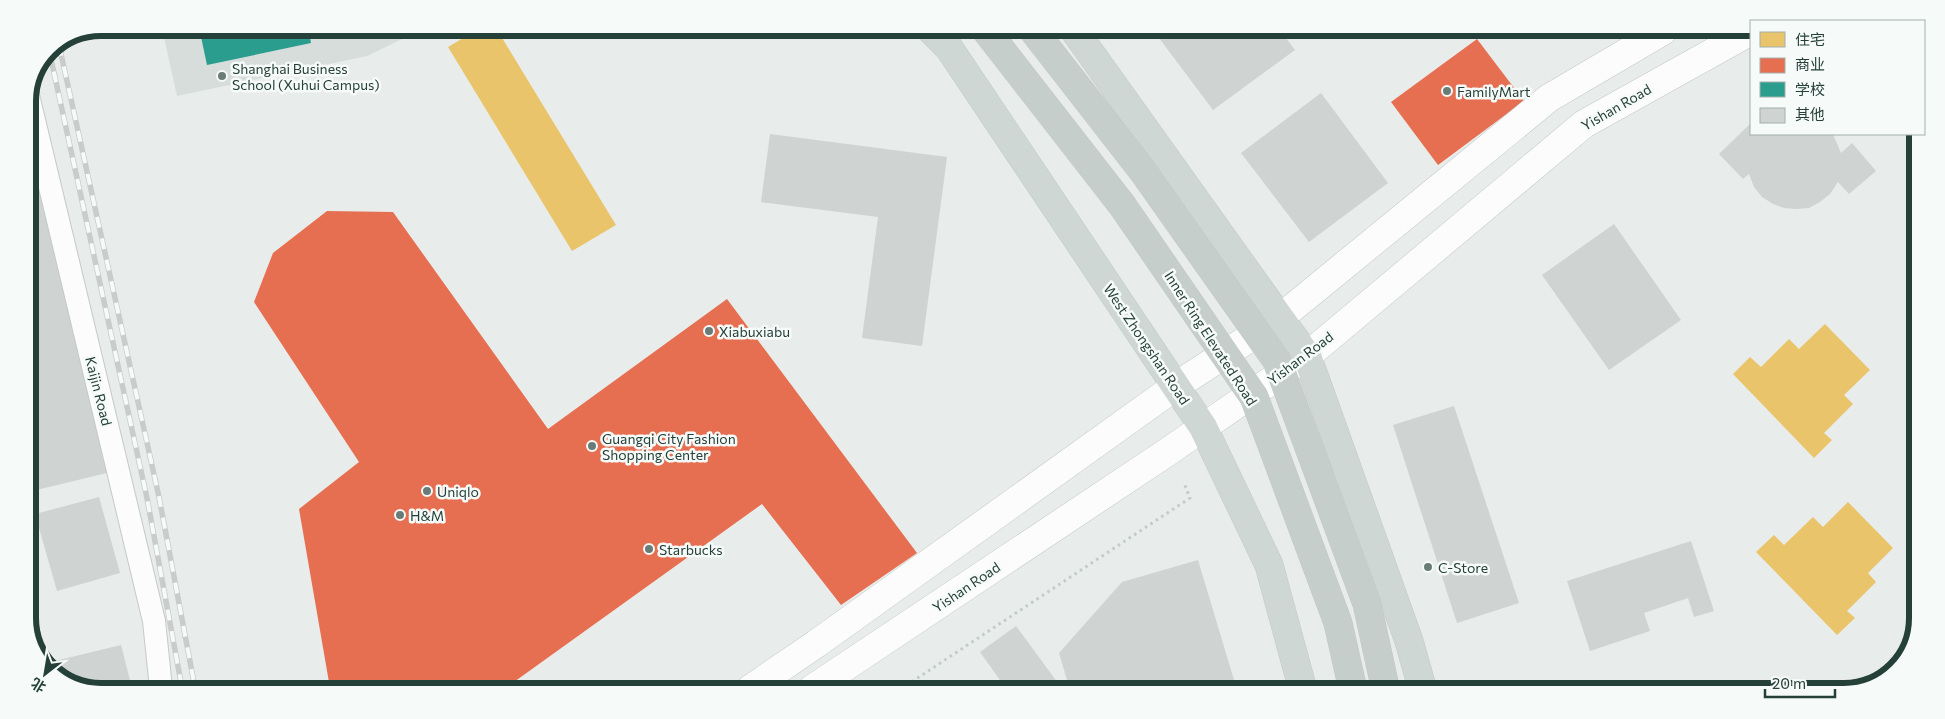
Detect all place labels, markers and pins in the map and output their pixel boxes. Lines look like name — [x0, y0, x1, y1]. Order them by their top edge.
place label: Shanghai Business School (Xuhui Campus) — [232, 60, 380, 93]
marker: Shanghai Business School (Xuhui Campus) — [216, 70, 228, 82]
place label: FamilyMart — [1457, 83, 1531, 100]
marker: FamilyMart — [1441, 85, 1453, 97]
place label: Xiabuxiabu — [719, 323, 790, 340]
marker: Xiabuxiabu — [703, 325, 715, 337]
place label: Guangqi City Fashion Shopping Center — [602, 430, 736, 463]
marker: Guangqi City Fashion Shopping Center — [586, 440, 598, 452]
place label: Uniqlo — [437, 483, 479, 500]
marker: Uniqlo — [421, 485, 433, 497]
place label: H&M — [410, 507, 444, 524]
marker: H&M — [394, 509, 406, 521]
place label: Starbucks — [659, 541, 723, 558]
marker: Starbucks — [643, 543, 655, 555]
place label: C-Store — [1438, 559, 1488, 576]
marker: C-Store — [1422, 561, 1434, 573]

